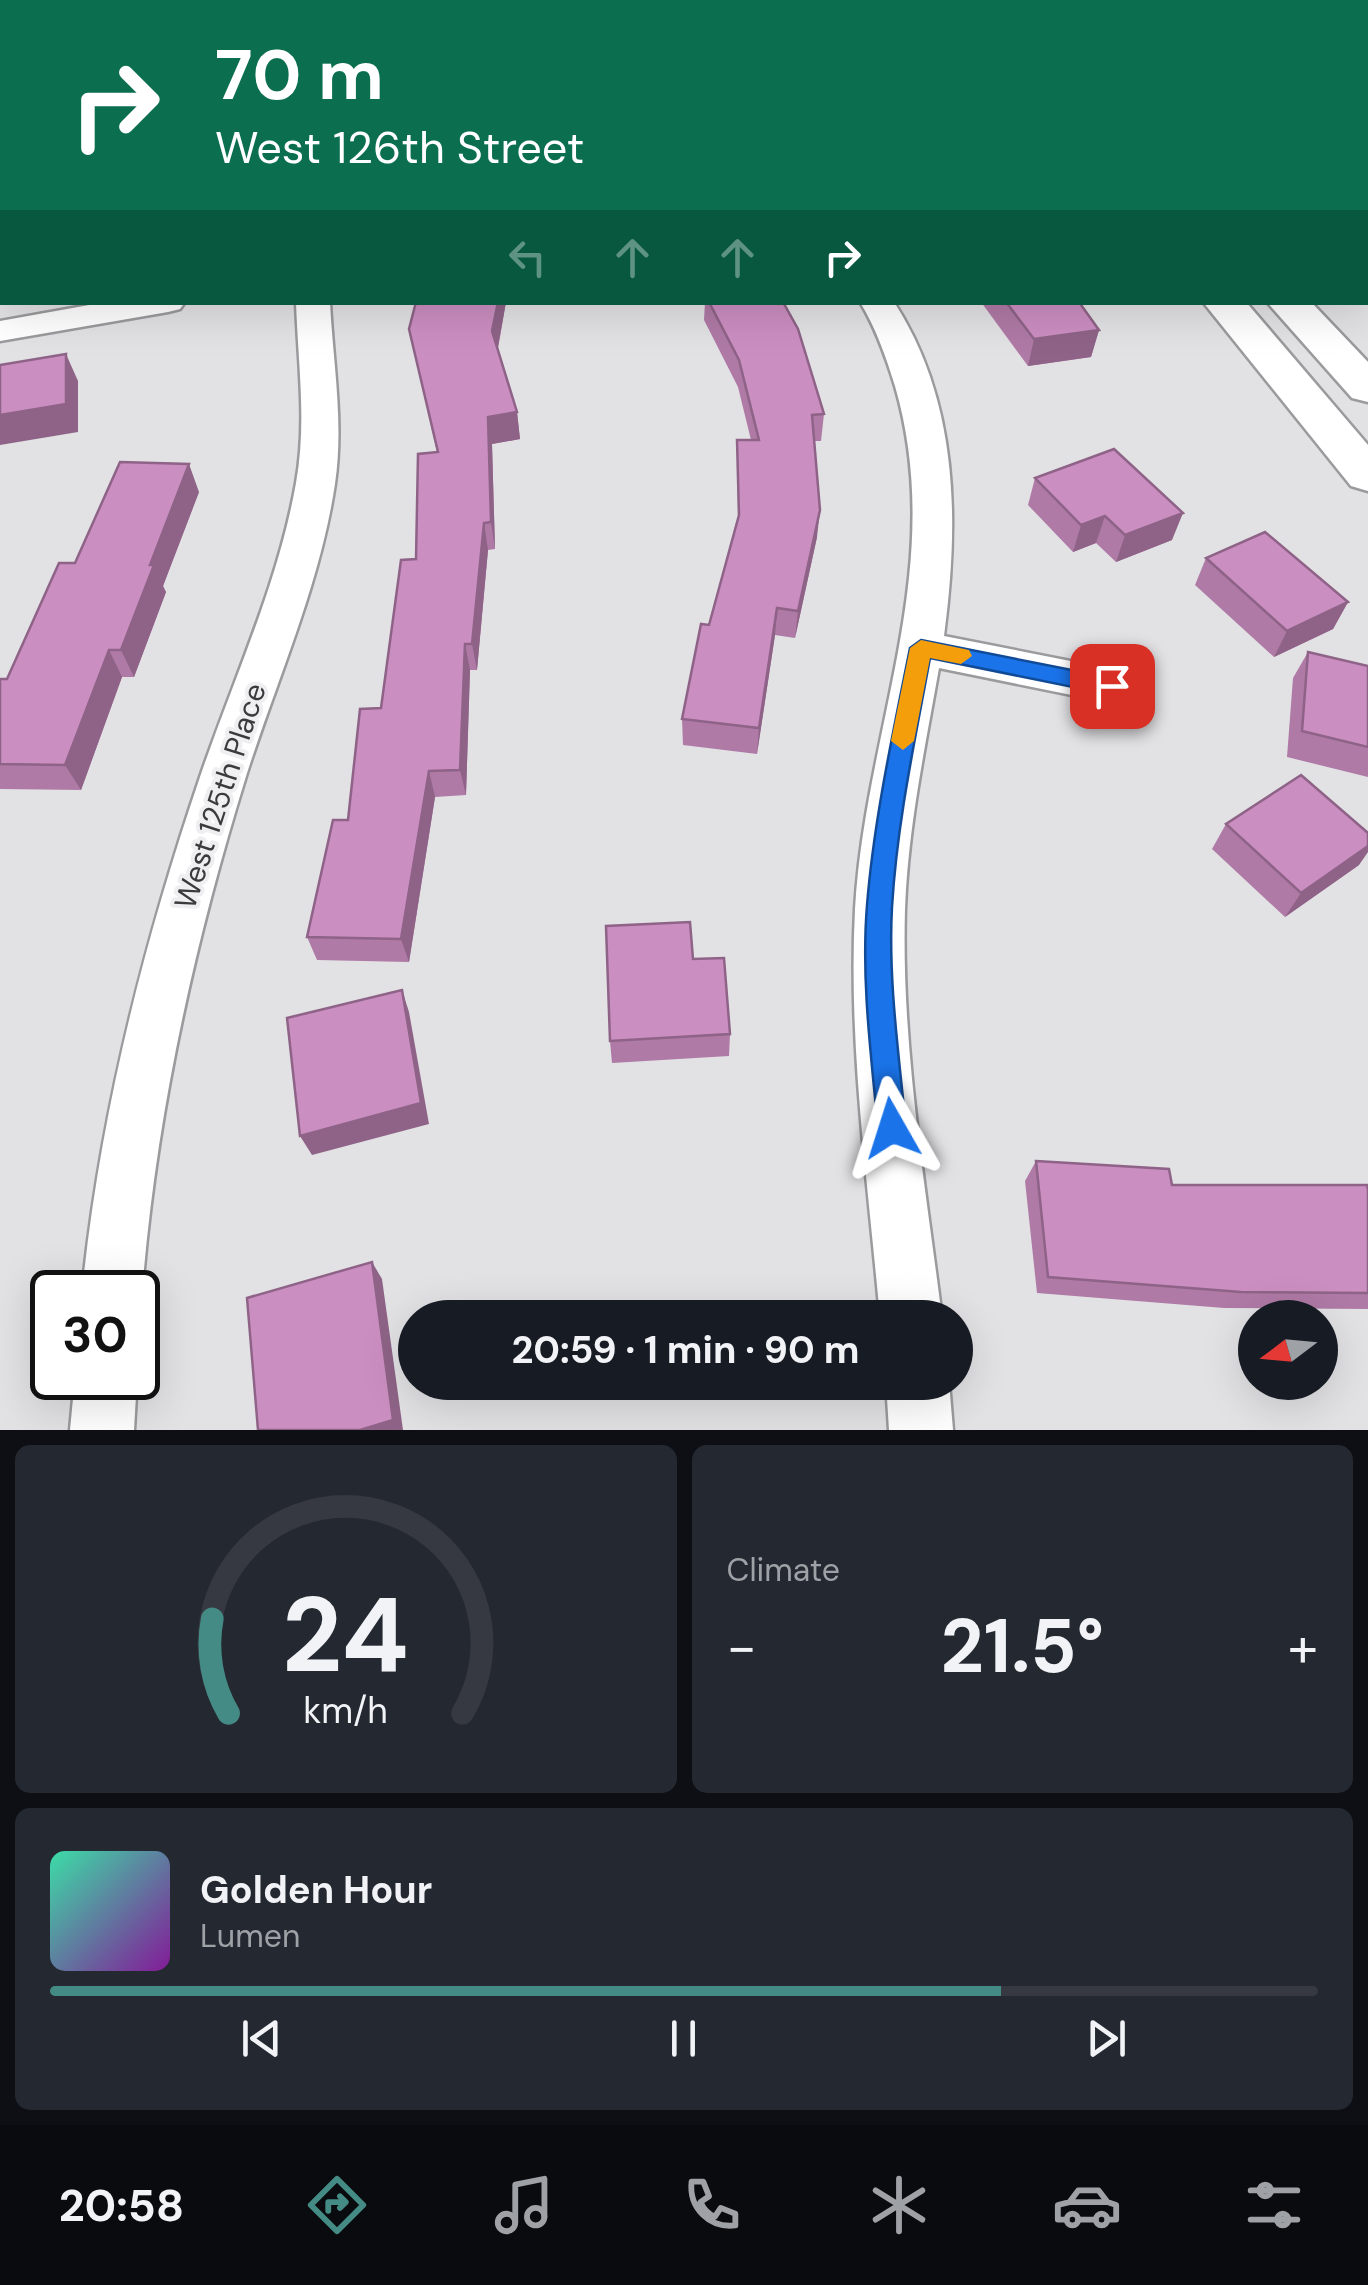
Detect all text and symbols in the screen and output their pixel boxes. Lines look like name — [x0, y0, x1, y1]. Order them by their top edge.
text: 70 m — [215, 30, 384, 121]
icon: right — [50, 40, 180, 170]
text: West 126th Street — [215, 118, 584, 177]
icon: left — [500, 230, 555, 285]
icon: ahead — [605, 230, 660, 285]
icon: ahead — [710, 230, 765, 285]
icon: right — [815, 230, 870, 285]
pin — [1070, 644, 1155, 729]
icon: arrive — [1085, 659, 1140, 714]
street label: West 125th Place — [165, 678, 275, 914]
position arrow — [840, 1076, 944, 1180]
speed limit sign: 30 — [30, 1270, 160, 1400]
north arrow — [1238, 1300, 1338, 1400]
map controls — [1238, 1300, 1338, 1400]
text: 20:59 · 1 min · 90 m — [512, 1325, 859, 1375]
text: Climate — [727, 1549, 840, 1591]
text: 24 — [282, 1568, 409, 1703]
text: 21.5° — [941, 1598, 1104, 1695]
text: − — [727, 1611, 757, 1683]
text: + — [1288, 1611, 1318, 1683]
text: km/h — [304, 1688, 388, 1734]
text: Golden Hour — [200, 1865, 432, 1915]
text: Lumen — [200, 1915, 300, 1957]
icon: previous — [234, 2011, 289, 2066]
icon: pause — [656, 2011, 711, 2066]
icon: next — [1079, 2011, 1134, 2066]
icon: directions — [302, 2170, 372, 2240]
icon: music — [489, 2170, 559, 2240]
icon: phone — [677, 2170, 747, 2240]
icon: climate — [864, 2170, 934, 2240]
icon: car — [1052, 2170, 1122, 2240]
icon: filters — [1239, 2170, 1309, 2240]
text: 20:58 — [59, 2176, 184, 2235]

